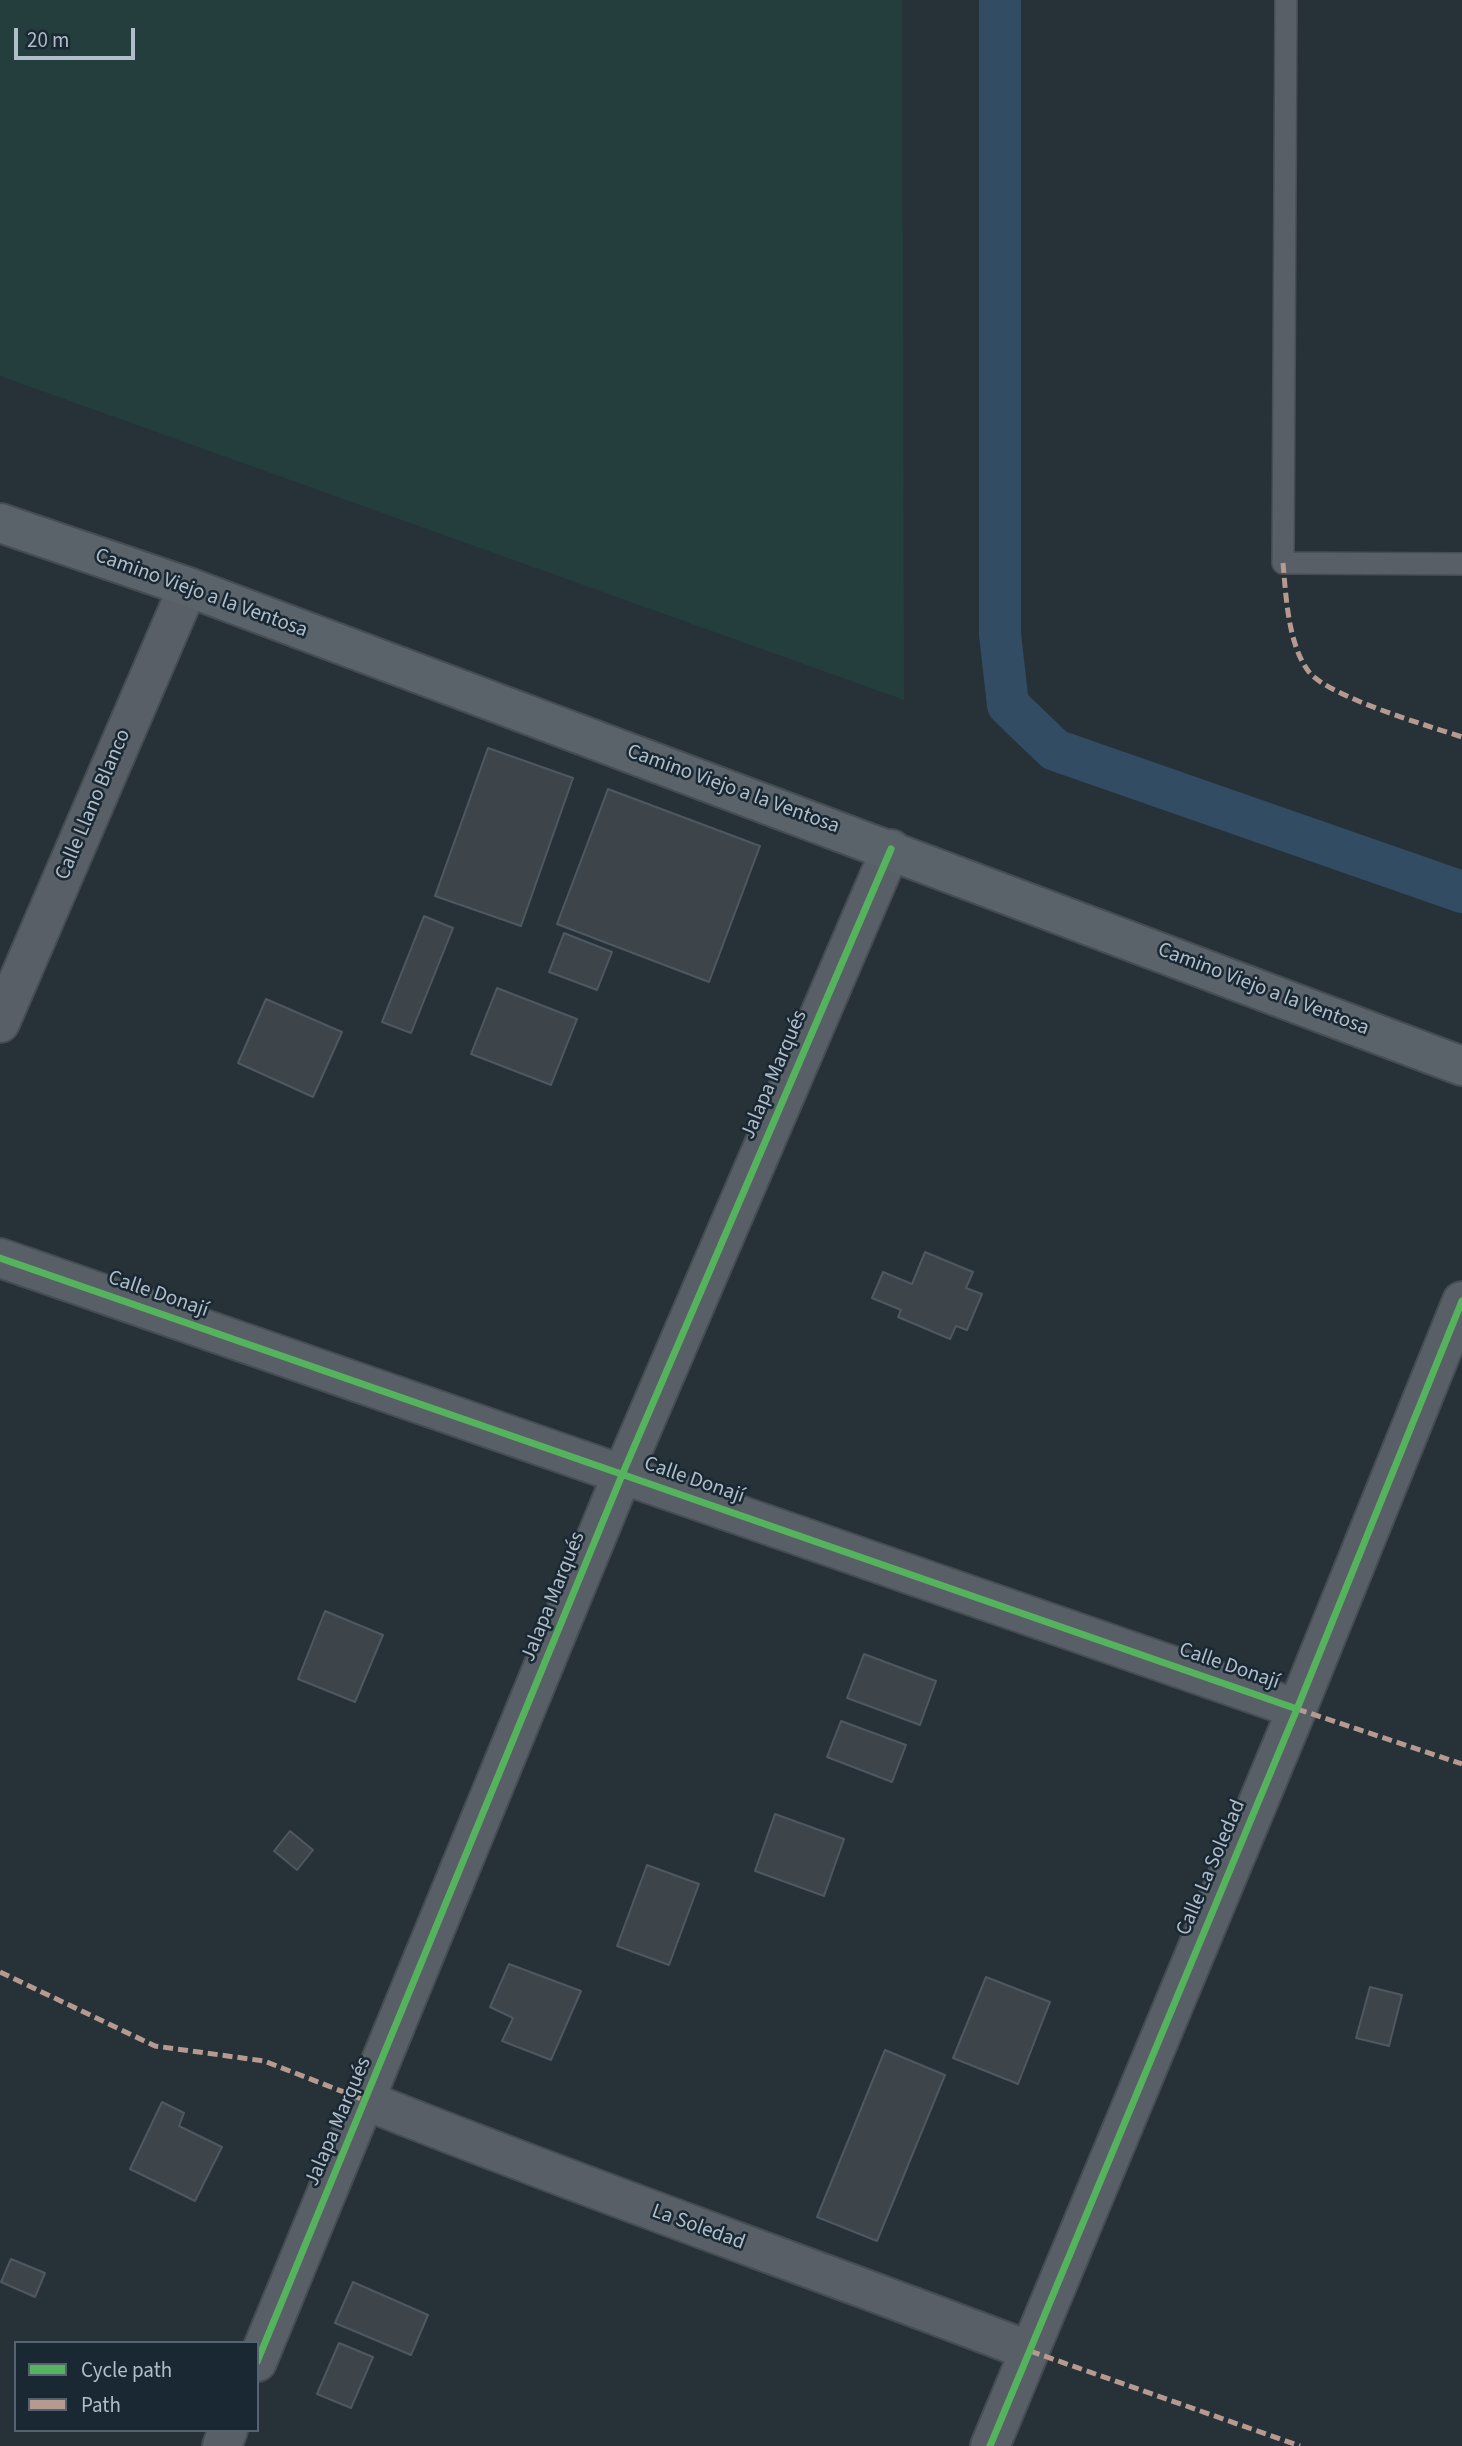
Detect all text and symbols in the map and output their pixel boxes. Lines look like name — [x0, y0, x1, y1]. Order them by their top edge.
scale bar — [18, 14, 138, 58]
text: 20 m — [27, 25, 69, 55]
street label: Camino Viejo a la Ventosa — [91, 544, 311, 644]
street label: Calle Llano Blanco — [51, 726, 137, 884]
street label: Camino Viejo a la Ventosa — [623, 740, 843, 840]
street label: Camino Viejo a la Ventosa — [1154, 938, 1372, 1042]
street label: Jalapa Marqués — [736, 1007, 814, 1143]
street label: Calle Donají — [104, 1266, 212, 1324]
street label: Calle Donají — [640, 1452, 748, 1510]
street label: Jalapa Marqués — [516, 1528, 592, 1666]
street label: Calle Donají — [1175, 1638, 1283, 1696]
street label: Calle La Soledad — [1172, 1796, 1252, 1940]
street label: Jalapa Marqués — [300, 2054, 378, 2190]
street label: La Soledad — [648, 2200, 748, 2256]
legend — [14, 2341, 259, 2432]
text: Cycle path — [81, 2355, 172, 2385]
text: Path — [81, 2390, 121, 2420]

